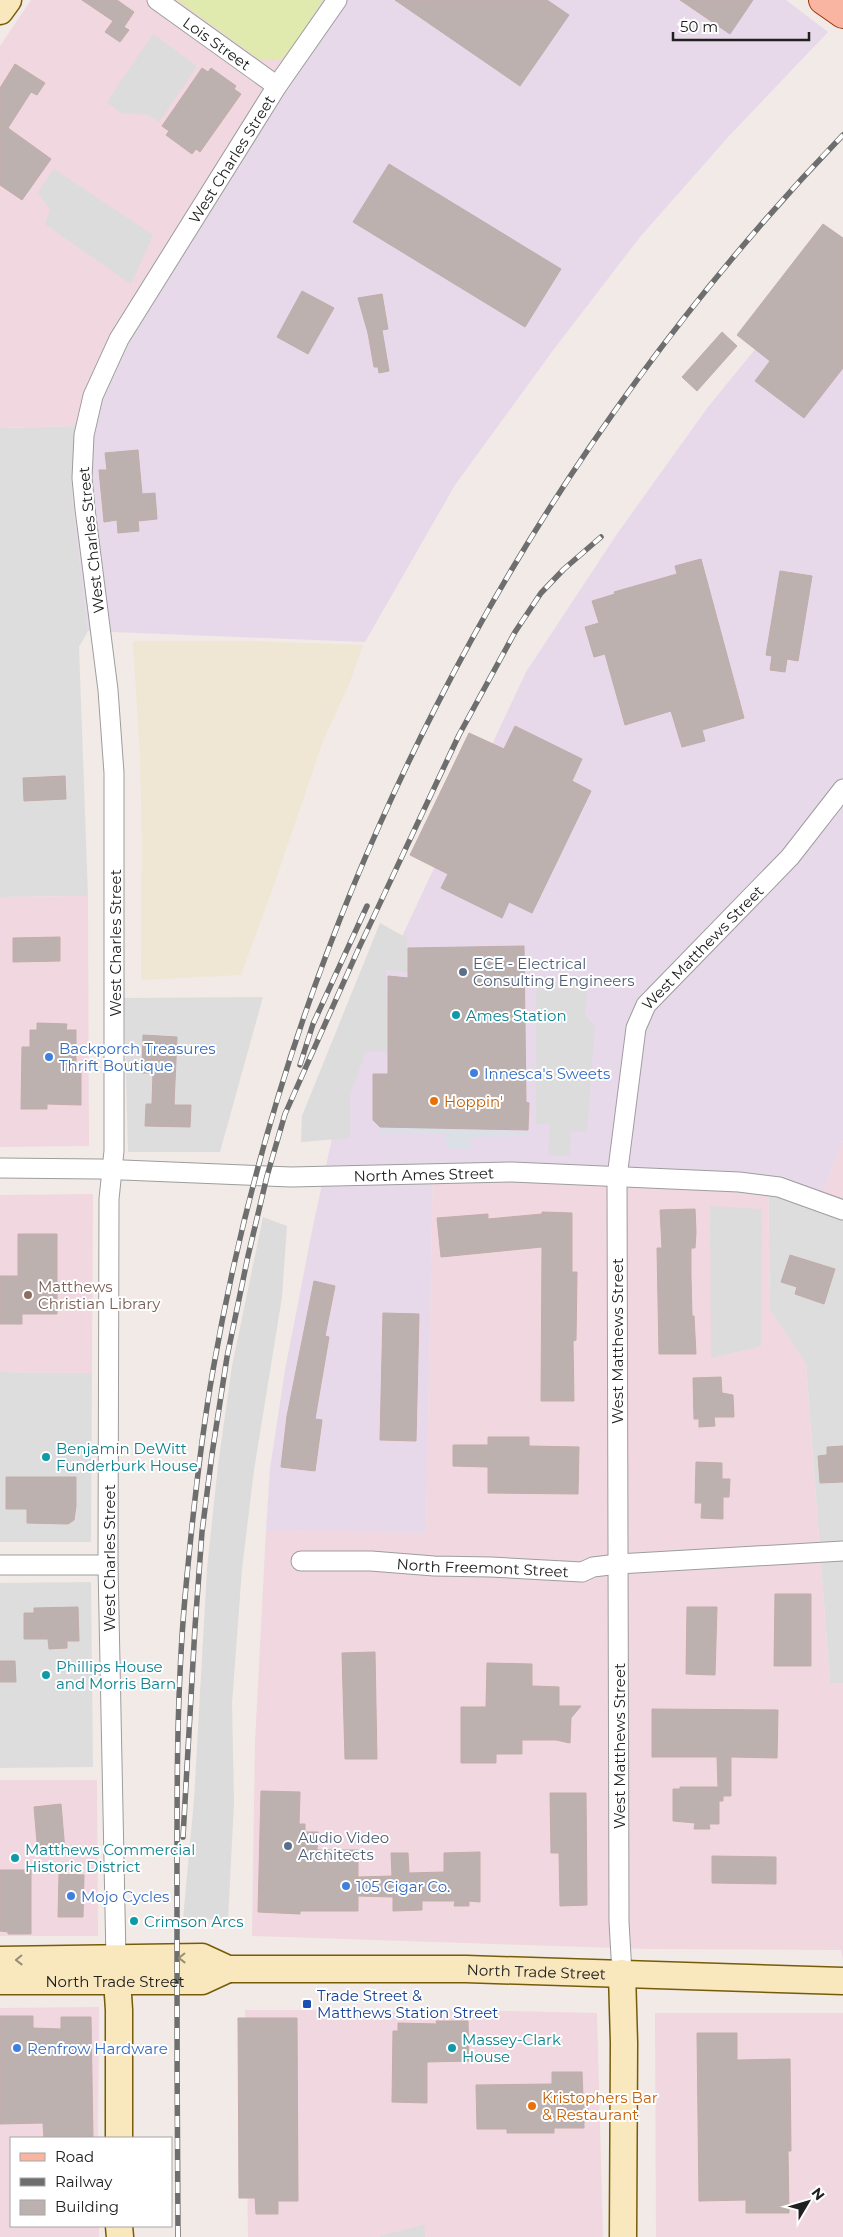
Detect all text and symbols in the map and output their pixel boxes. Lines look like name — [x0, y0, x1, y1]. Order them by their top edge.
scale bar — [673, 10, 809, 42]
street label: Lois Street — [180, 12, 255, 74]
text: 50 m — [680, 17, 718, 36]
street label: West Charles Street — [184, 91, 278, 227]
street label: West Charles Street — [74, 466, 108, 614]
street label: West Charles Street — [106, 869, 125, 1017]
street label: West Matthews Street — [637, 881, 767, 1013]
place label: ECE - Electrical Consulting Engineers — [473, 954, 635, 990]
marker: ECE - Electrical Consulting Engineers — [457, 966, 469, 978]
place label: Ames Station — [466, 1006, 567, 1025]
marker: Ames Station — [450, 1009, 462, 1021]
place label: Backporch Treasures Thrift Boutique — [59, 1039, 216, 1075]
marker: Backporch Treasures Thrift Boutique — [43, 1051, 55, 1063]
place label: Innesca's Sweets — [484, 1064, 610, 1083]
marker: Innesca's Sweets — [468, 1067, 480, 1079]
place label: Hoppin' — [444, 1092, 503, 1111]
marker: Hoppin' — [428, 1095, 440, 1107]
street label: North Ames Street — [353, 1163, 494, 1185]
street label: West Matthews Street — [608, 1258, 627, 1424]
place label: Matthews Christian Library — [38, 1277, 161, 1313]
marker: Matthews Christian Library — [22, 1289, 34, 1301]
place label: Benjamin DeWitt Funderburk House — [56, 1439, 198, 1475]
marker: Benjamin DeWitt Funderburk House — [40, 1451, 52, 1463]
street label: West Charles Street — [100, 1484, 119, 1632]
street label: North Freemont Street — [396, 1554, 569, 1581]
place label: Phillips House and Morris Barn — [56, 1657, 176, 1693]
street label: West Matthews Street — [610, 1663, 629, 1829]
marker: Phillips House and Morris Barn — [40, 1669, 52, 1681]
place label: Audio Video Architects — [298, 1828, 389, 1864]
place label: Matthews Commercial Historic District — [25, 1840, 195, 1876]
marker: Audio Video Architects — [282, 1840, 294, 1852]
marker: Matthews Commercial Historic District — [9, 1852, 21, 1864]
place label: 105 Cigar Co. — [356, 1877, 450, 1896]
marker: 105 Cigar Co. — [340, 1880, 352, 1892]
place label: Mojo Cycles — [81, 1887, 169, 1906]
marker: Mojo Cycles — [65, 1890, 77, 1902]
place label: Crimson Arcs — [144, 1912, 244, 1931]
marker: Crimson Arcs — [128, 1915, 140, 1927]
one-way arrow — [177, 1952, 185, 1963]
one-way arrow — [15, 1955, 22, 1965]
street label: North Trade Street — [466, 1960, 606, 1983]
street label: North Trade Street — [45, 1972, 185, 1991]
place label: Trade Street & Matthews Station Street — [317, 1986, 498, 2022]
marker: Trade Street & Matthews Station Street — [301, 1998, 313, 2010]
place label: Massey-Clark House — [462, 2030, 561, 2066]
place label: Renfrow Hardware — [27, 2039, 168, 2058]
marker: Renfrow Hardware — [11, 2042, 23, 2054]
marker: Massey-Clark House — [446, 2042, 458, 2054]
place label: Kristophers Bar & Restaurant — [542, 2088, 658, 2124]
marker: Kristophers Bar & Restaurant — [526, 2100, 538, 2112]
legend — [10, 2137, 172, 2227]
text: Road — [55, 2147, 94, 2166]
text: Railway — [55, 2172, 113, 2191]
north arrow — [783, 2177, 833, 2227]
text: N — [808, 2184, 829, 2204]
text: Building — [55, 2197, 119, 2216]

